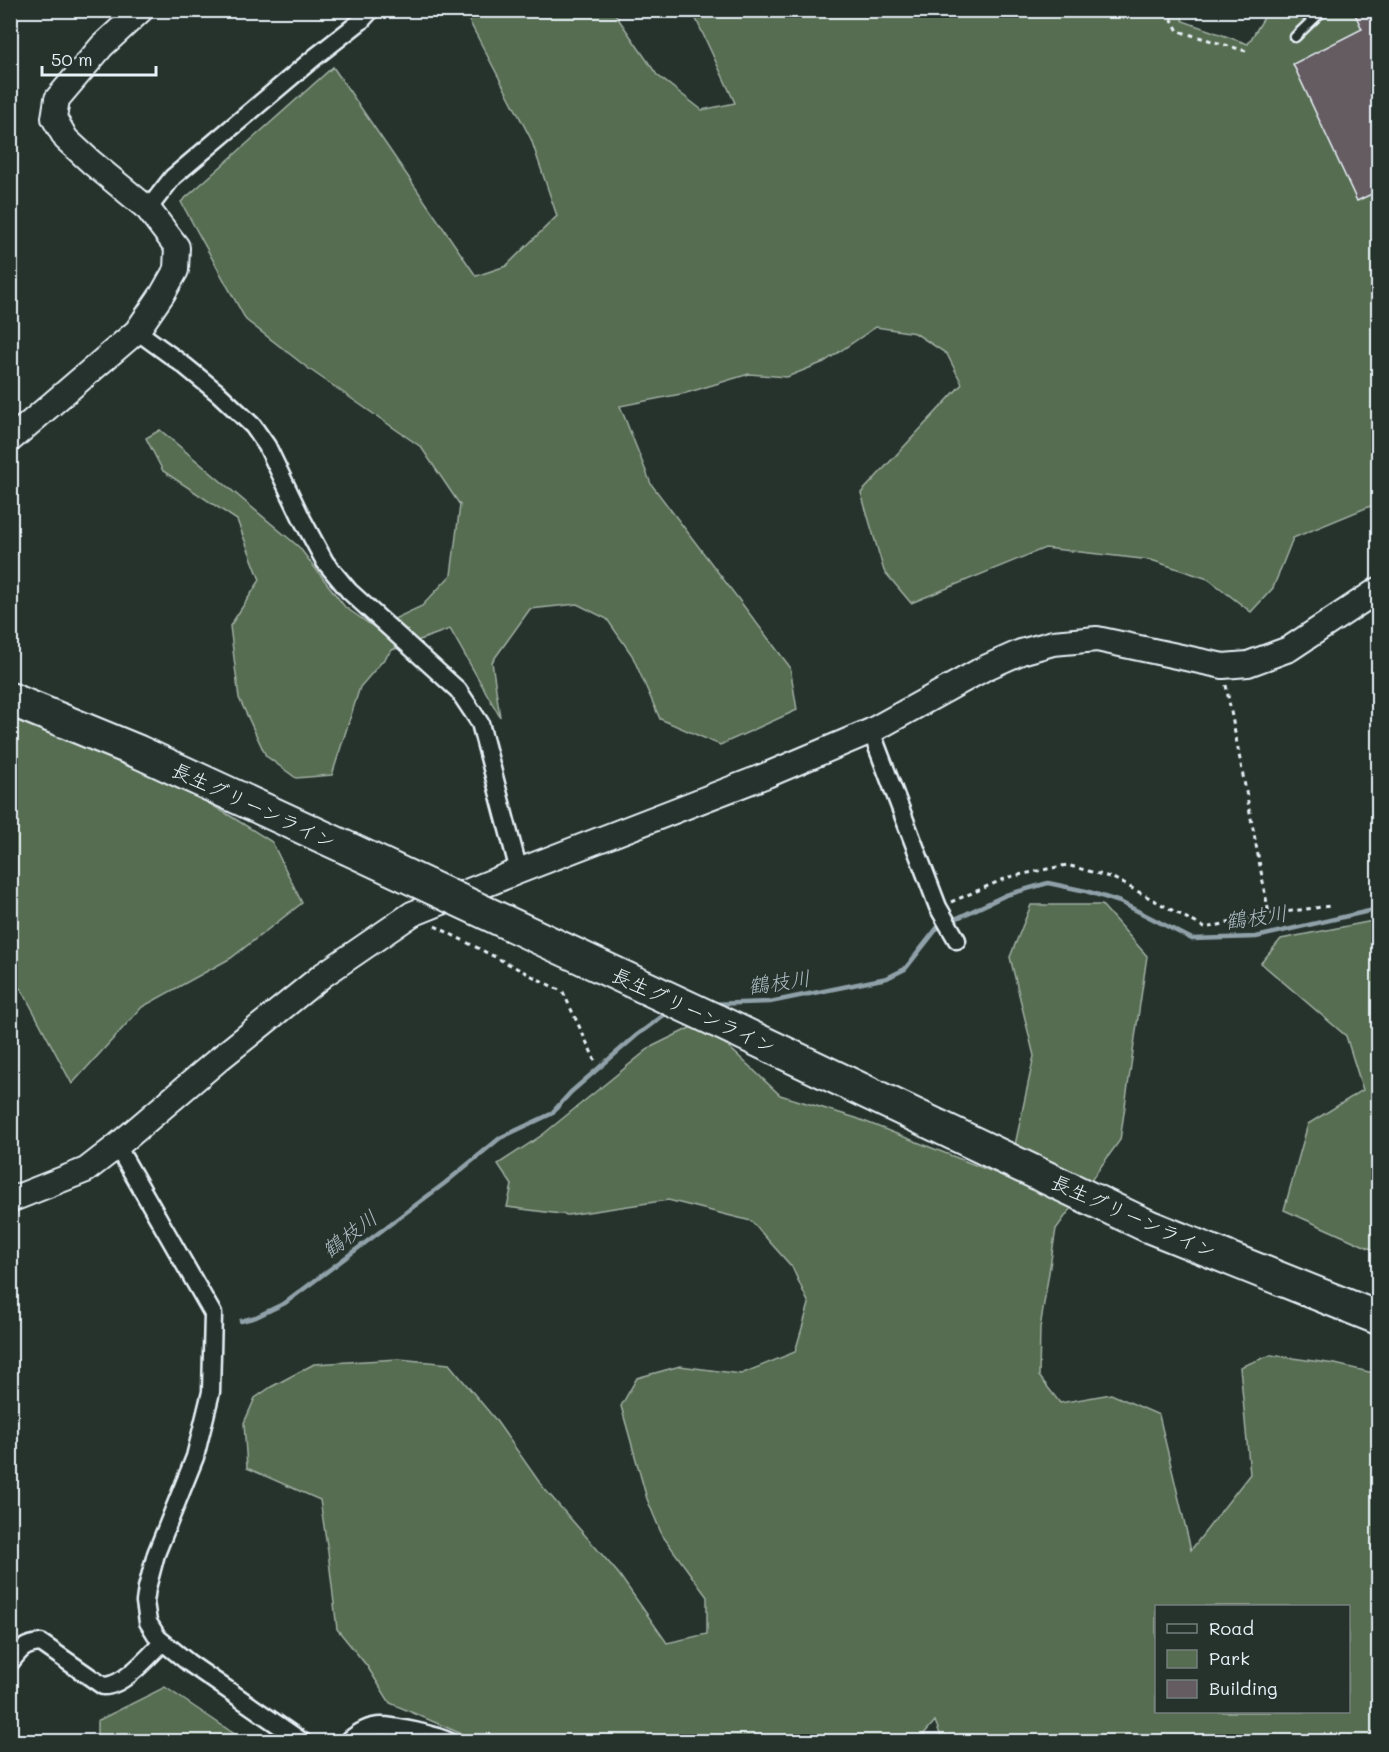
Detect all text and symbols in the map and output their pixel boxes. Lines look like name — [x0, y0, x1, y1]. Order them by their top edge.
scale bar — [42, 39, 156, 77]
text: 50 m — [51, 47, 93, 71]
street label: 長生グリーンライン — [168, 756, 340, 854]
water label: 鶴枝川 — [1223, 898, 1289, 934]
street label: 長生グリーンライン — [608, 961, 780, 1059]
water label: 鶴枝川 — [746, 963, 812, 999]
street label: 長生グリーンライン — [1047, 1168, 1221, 1264]
water label: 鶴枝川 — [316, 1203, 382, 1263]
legend — [1155, 1605, 1350, 1713]
text: Road — [1209, 1616, 1254, 1640]
text: Park — [1209, 1646, 1250, 1670]
text: Building — [1209, 1676, 1277, 1700]

